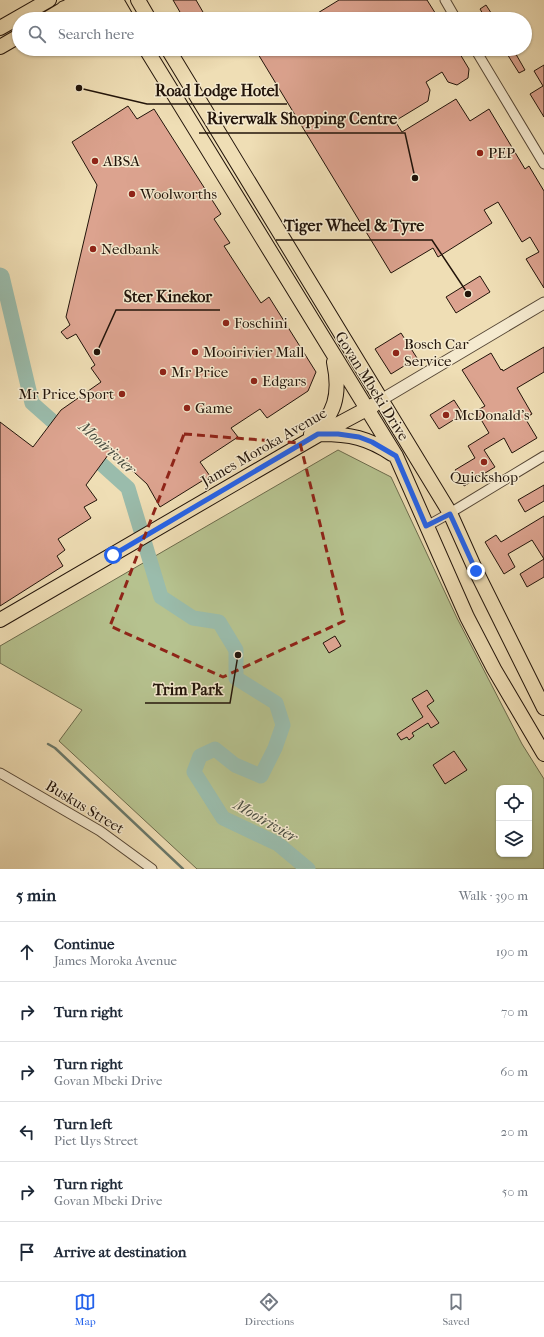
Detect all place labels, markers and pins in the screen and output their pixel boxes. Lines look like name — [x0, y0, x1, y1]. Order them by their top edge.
callout: Road Lodge Hotel — [147, 76, 287, 104]
callout: Riverwalk Shopping Centre — [199, 105, 405, 133]
place label: PEP — [488, 144, 515, 162]
marker: PEP — [475, 148, 485, 158]
place label: ABSA — [102, 152, 140, 170]
marker: ABSA — [90, 156, 100, 166]
place label: Woolworths — [139, 185, 217, 203]
marker: Woolworths — [127, 189, 137, 199]
callout: Tiger Wheel & Tyre — [276, 212, 432, 240]
place label: Nedbank — [101, 240, 159, 258]
marker: Nedbank — [88, 244, 98, 254]
callout: Ster Kinekor — [116, 282, 220, 310]
place label: Foschini — [234, 314, 288, 332]
marker: Foschini — [221, 318, 231, 328]
place label: Bosch Car Service — [404, 335, 469, 370]
place label: Mooirivier Mall — [203, 343, 304, 361]
marker: Mooirivier Mall — [190, 347, 200, 357]
marker: Bosch Car Service — [391, 348, 401, 358]
place label: Mr Price — [171, 363, 229, 381]
marker: Mr Price — [158, 367, 168, 377]
place label: Edgars — [262, 372, 307, 390]
marker: Edgars — [249, 376, 259, 386]
place label: Mr Price Sport — [18, 385, 115, 403]
marker: Mr Price Sport — [117, 389, 127, 399]
place label: Game — [195, 399, 233, 417]
marker: Game — [182, 403, 192, 413]
place label: McDonald's — [454, 406, 530, 424]
marker: McDonald's — [441, 410, 451, 420]
marker: Quickshop — [479, 457, 489, 467]
place label: Quickshop — [450, 468, 518, 486]
callout: Trim Park — [145, 675, 230, 703]

